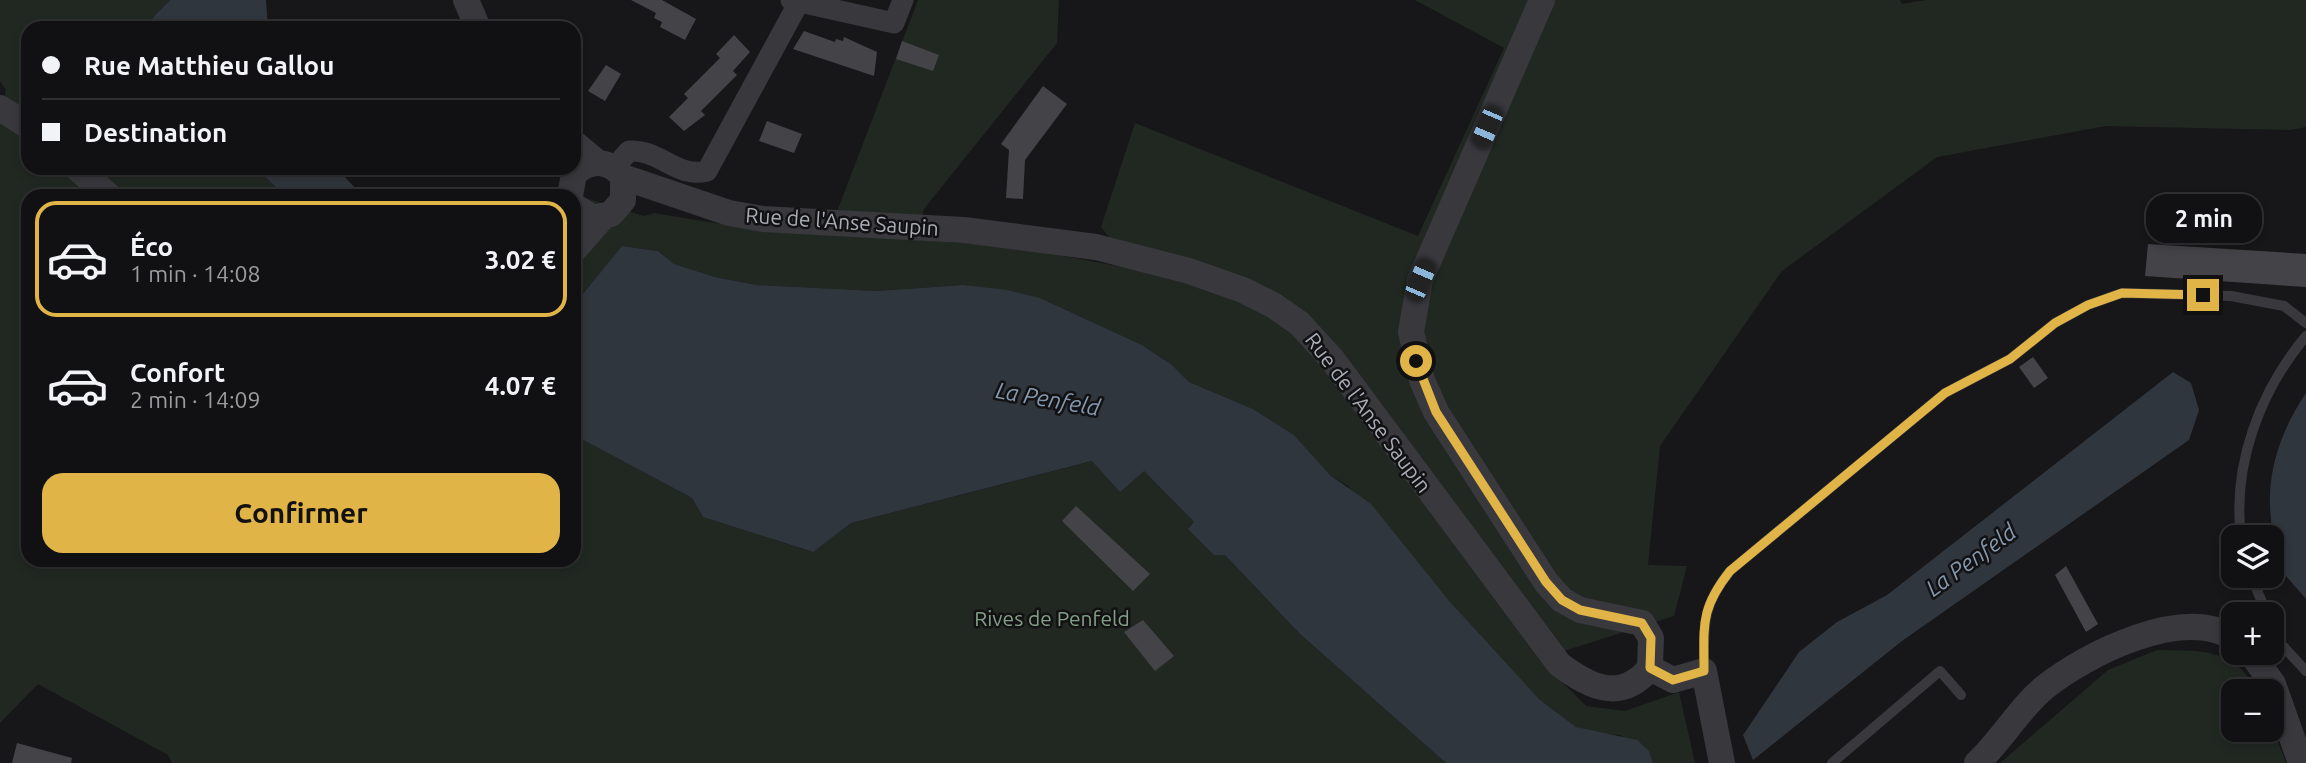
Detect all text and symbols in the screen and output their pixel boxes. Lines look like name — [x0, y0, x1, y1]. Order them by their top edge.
text: Rue Matthieu Gallou — [84, 51, 334, 80]
car — [1470, 104, 1505, 150]
text: Destination — [84, 118, 227, 147]
callout: 2 min — [2145, 194, 2261, 243]
street label: Rue de l'Anse Saupin — [745, 202, 940, 240]
text: 2 min — [2175, 206, 2233, 231]
icon: car — [46, 228, 109, 291]
text: Éco — [130, 232, 173, 261]
text: 3.02 € — [485, 245, 556, 274]
car — [1403, 257, 1438, 303]
text: 1 min · 14:08 — [130, 261, 261, 286]
route end — [2187, 279, 2219, 311]
street label: Rue de l'Anse Saupin — [1301, 328, 1437, 497]
route start — [1400, 345, 1432, 377]
icon: car — [46, 354, 109, 417]
text: Confort — [130, 358, 225, 387]
text: 4.07 € — [485, 371, 556, 400]
water label: La Penfeld — [994, 377, 1103, 421]
text: 2 min · 14:09 — [130, 387, 261, 412]
button: Confirmer — [42, 473, 560, 553]
water label: La Penfeld — [1921, 518, 2022, 601]
map controls — [2221, 525, 2284, 742]
button: layers — [2221, 525, 2284, 588]
button: + — [2221, 602, 2284, 665]
park label: Rives de Penfeld — [974, 606, 1130, 630]
button: − — [2221, 679, 2284, 742]

